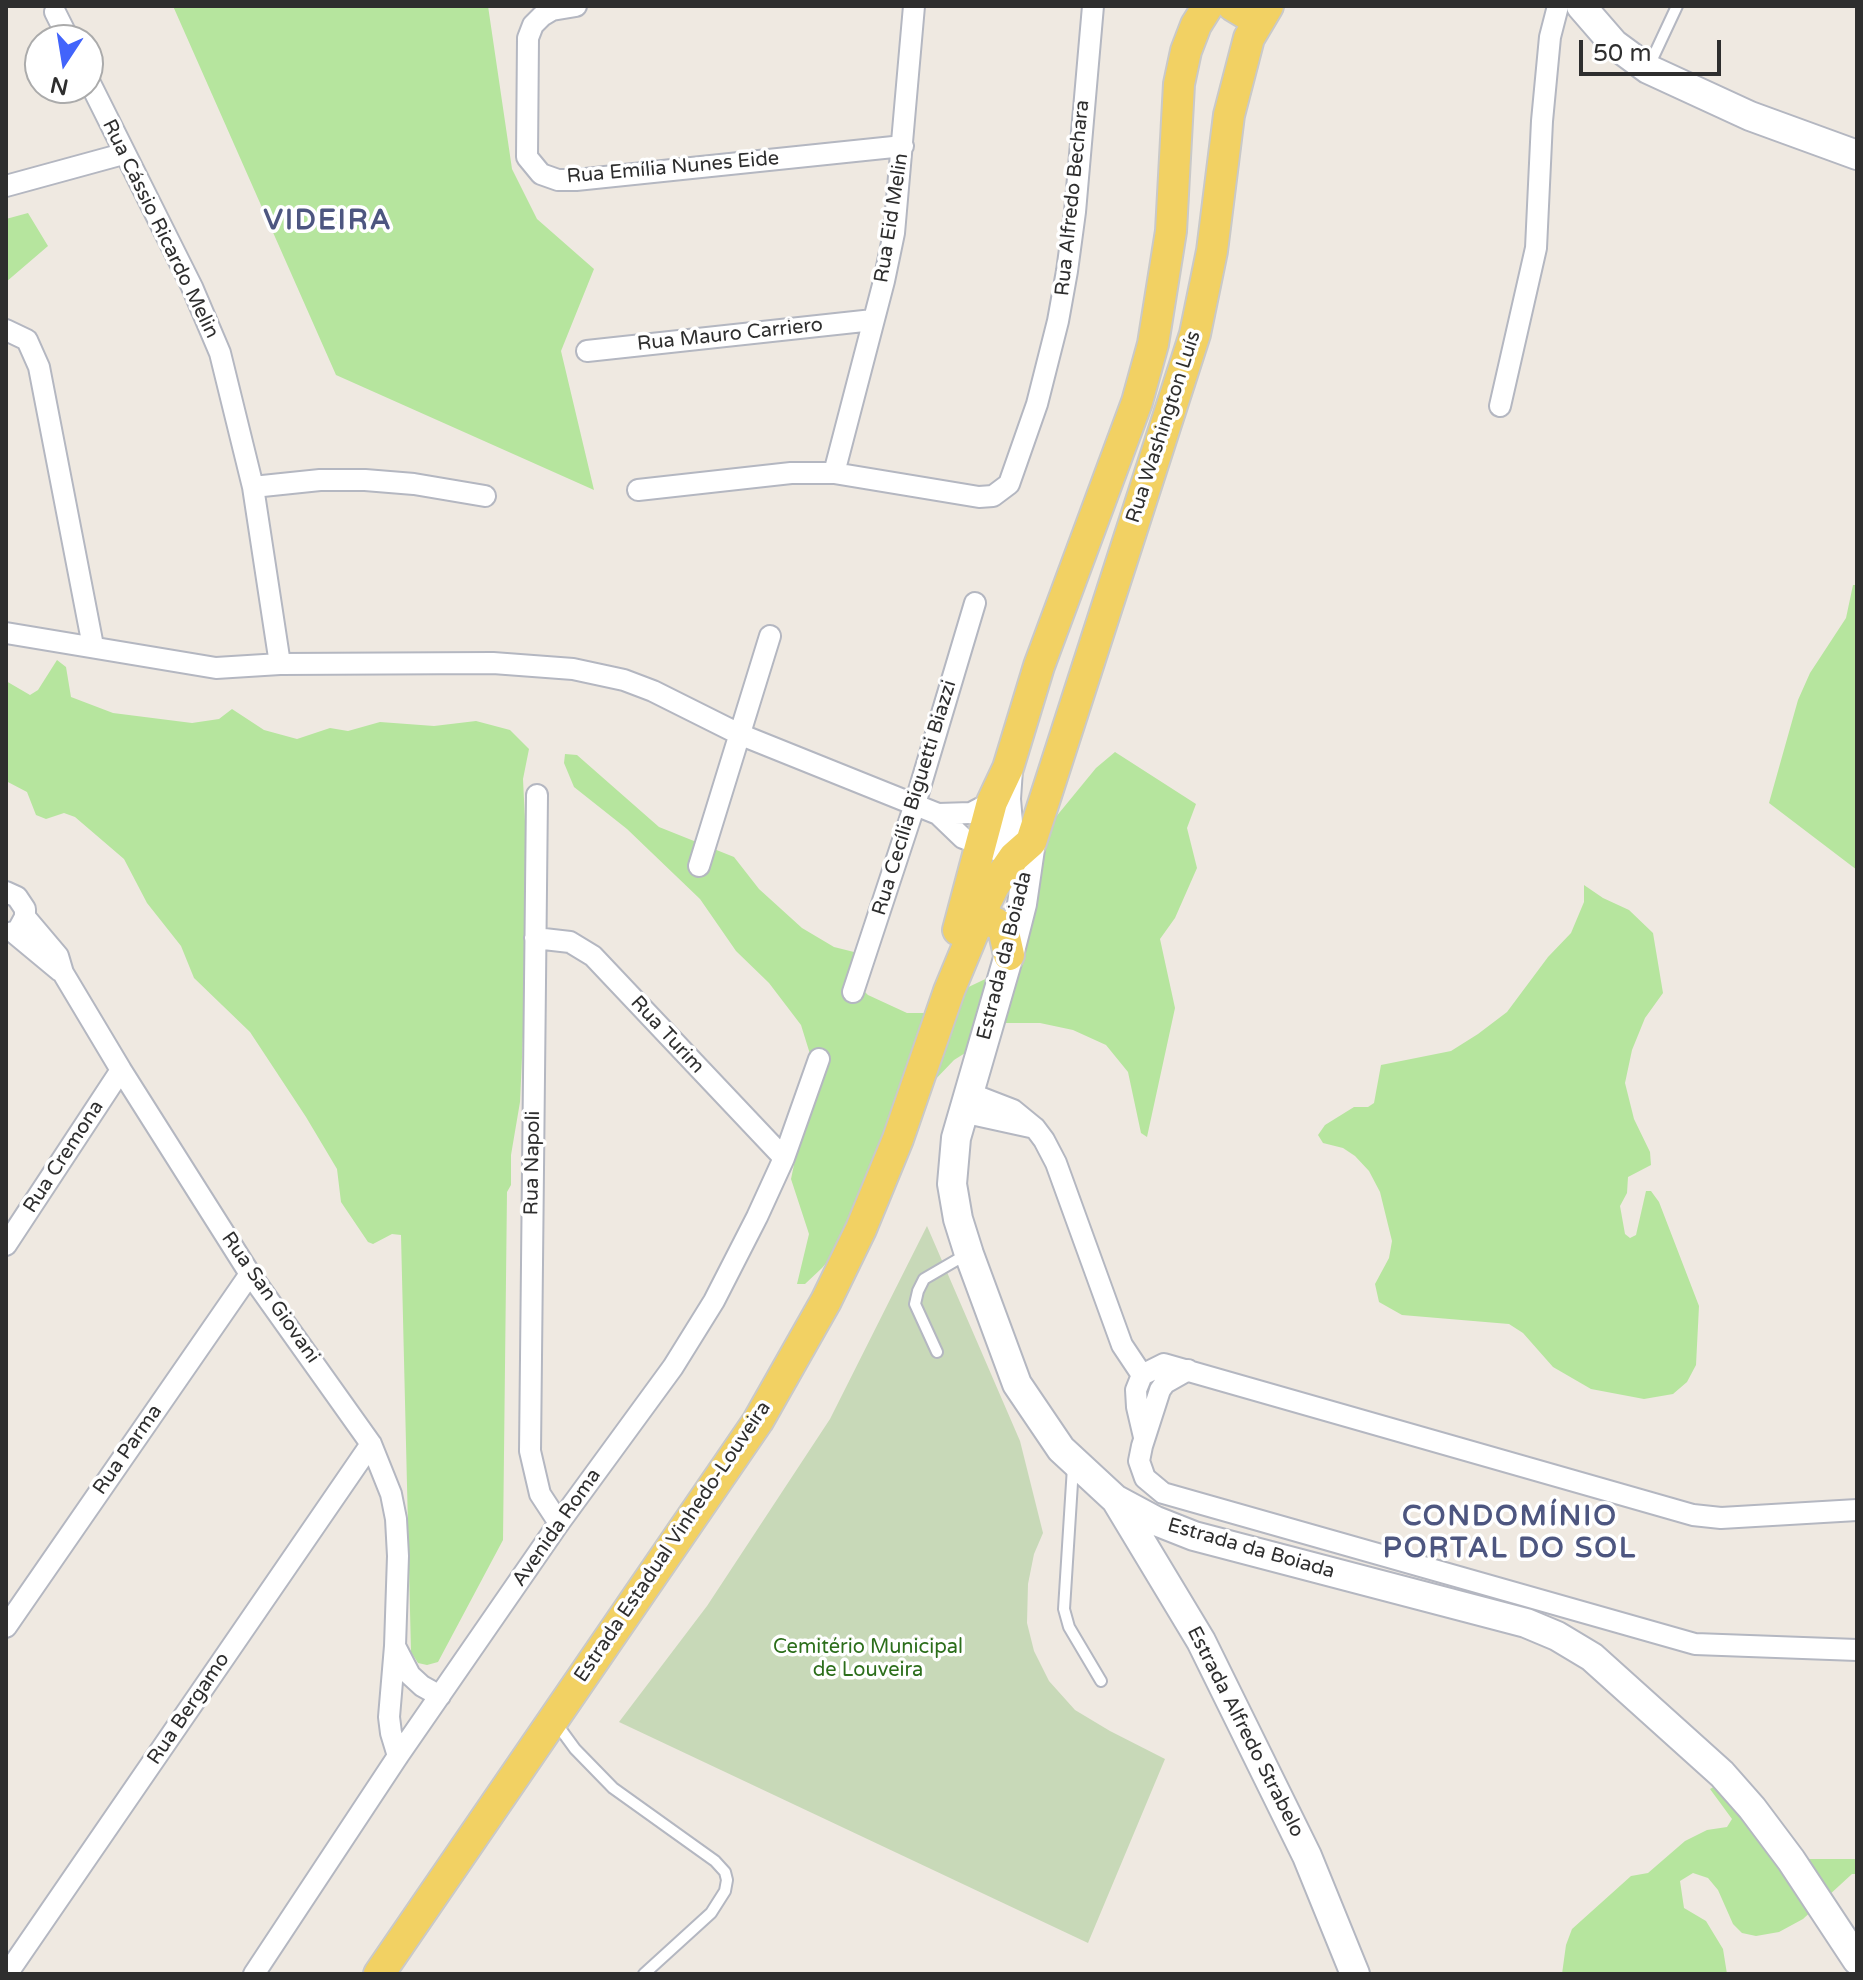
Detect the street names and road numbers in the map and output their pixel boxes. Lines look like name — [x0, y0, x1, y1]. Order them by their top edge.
street label: Rua Alfredo Bechara — [1051, 99, 1095, 297]
street label: Rua Cássio Ricardo Melin — [97, 116, 223, 342]
street label: Rua Emília Nunes Eide — [566, 147, 780, 189]
street label: Rua Eid Melin — [870, 151, 914, 285]
street label: Rua Mauro Carriero — [636, 313, 824, 357]
street label: Rua Washington Luís — [1122, 328, 1206, 526]
street label: Rua Cecília Biguetti Biazzi — [868, 677, 962, 919]
street label: Estrada da Boiada — [972, 869, 1038, 1043]
street label: Rua Turim — [625, 991, 709, 1079]
street label: Rua Cremona — [19, 1096, 109, 1218]
street label: Rua Napoli — [520, 1110, 546, 1216]
street label: Rua San Giovani — [216, 1228, 324, 1368]
street label: Estrada Estadual Vinhedo-Louveira — [570, 1397, 776, 1687]
street label: Rua Parma — [88, 1400, 168, 1500]
street label: Avenida Roma — [508, 1465, 606, 1591]
street label: Estrada da Boiada — [1165, 1514, 1337, 1584]
street label: Estrada Alfredo Strabelo — [1181, 1623, 1309, 1841]
street label: Rua Bergamo — [143, 1649, 235, 1769]

